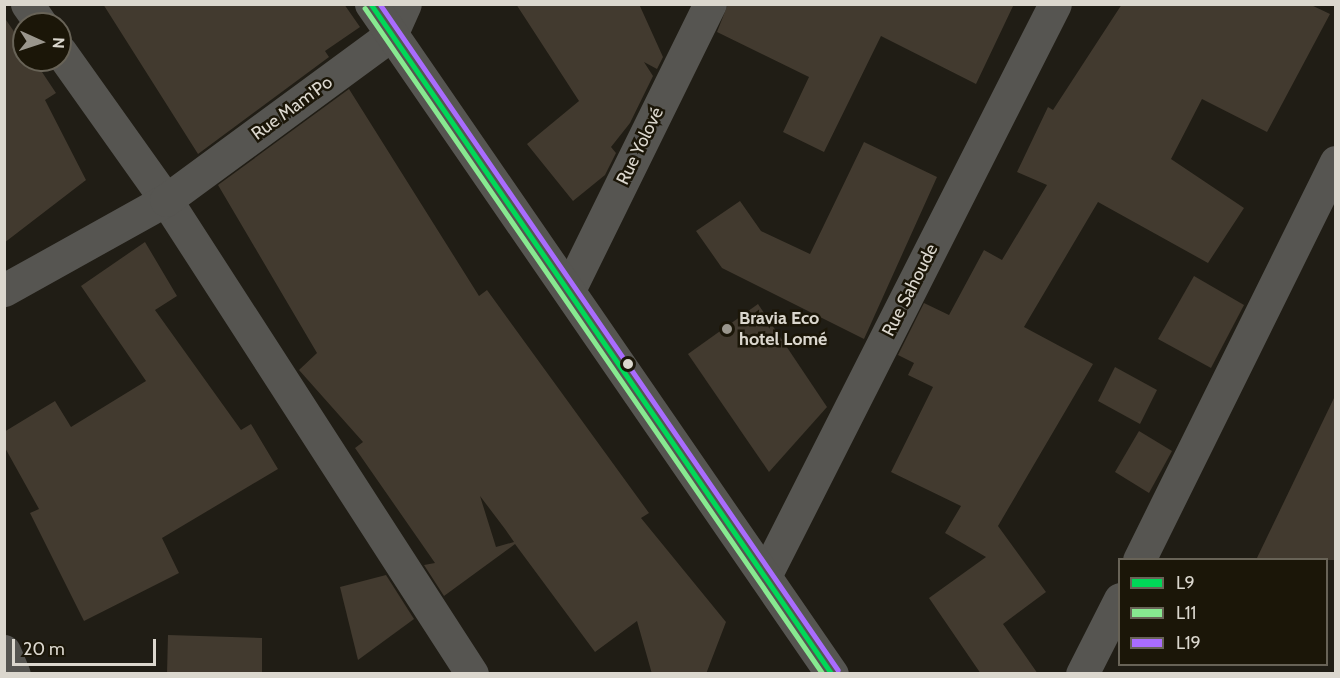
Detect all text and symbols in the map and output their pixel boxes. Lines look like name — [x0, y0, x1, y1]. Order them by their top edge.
north arrow — [12, 12, 72, 72]
text: N — [49, 37, 68, 49]
street label: Rue Mam'Po — [247, 71, 337, 145]
street label: Rue Yolové — [612, 104, 668, 188]
street label: Rue Sahoude — [878, 240, 942, 340]
place label: Bravia Eco hotel Lomé — [739, 308, 827, 350]
marker: Bravia Eco hotel Lomé — [720, 322, 734, 336]
unlabelled marker — [622, 358, 634, 370]
legend — [1118, 558, 1328, 666]
text: L9 — [1176, 572, 1195, 594]
text: L11 — [1176, 602, 1196, 624]
scale bar — [15, 627, 159, 665]
text: L19 — [1176, 632, 1201, 654]
text: 20 m — [23, 638, 65, 660]

